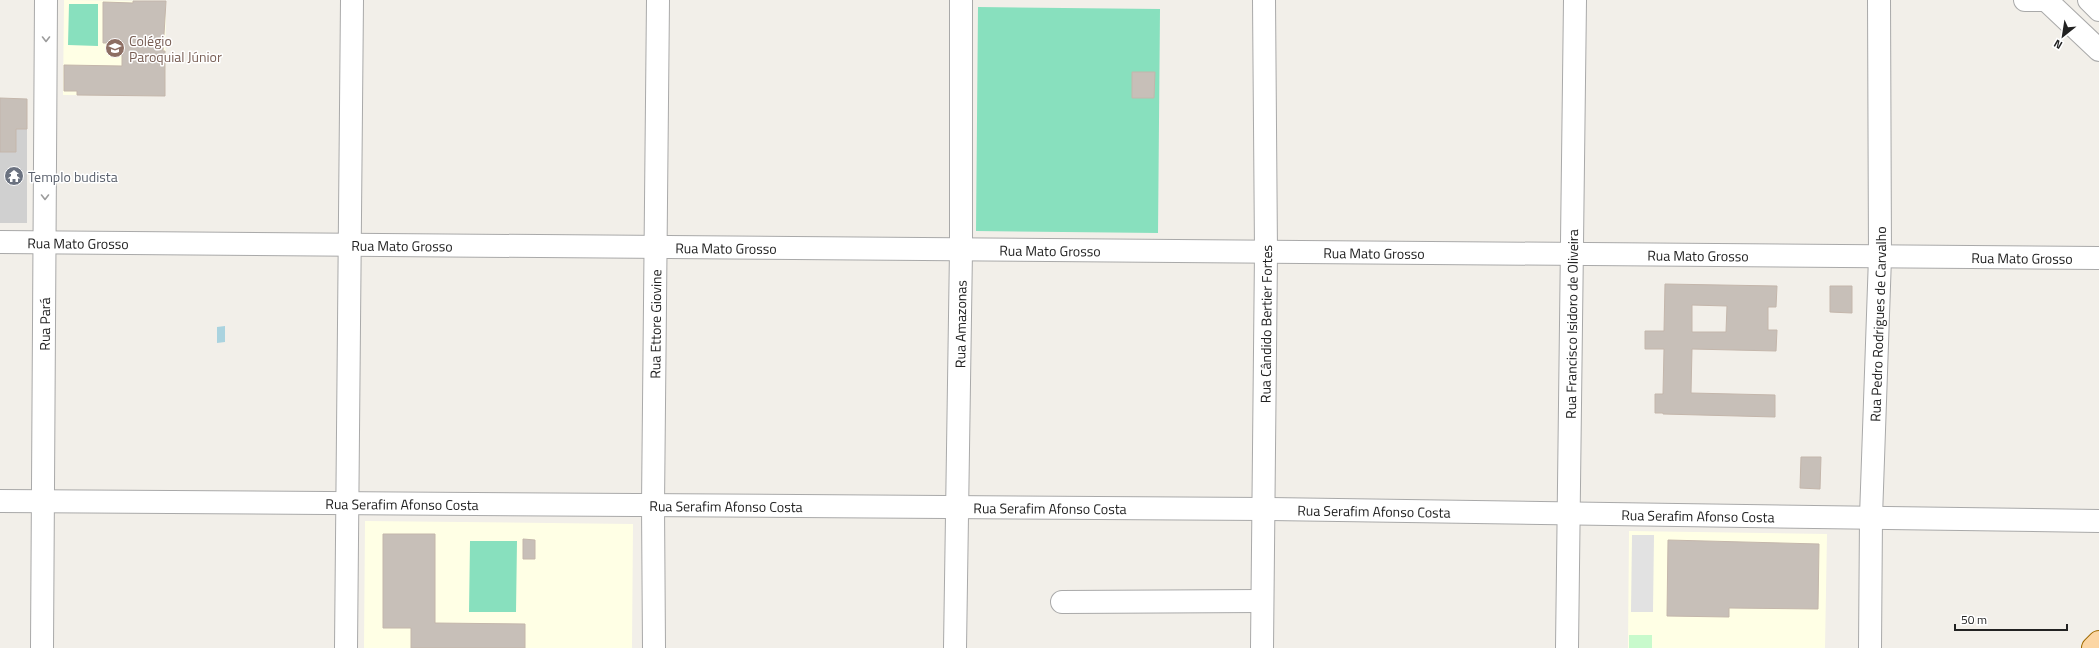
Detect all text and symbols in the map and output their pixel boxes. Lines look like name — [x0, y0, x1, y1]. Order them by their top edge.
north arrow — [2043, 16, 2083, 56]
place label: Colégio Paroquial Júnior — [129, 30, 222, 67]
one-way arrow — [42, 36, 50, 42]
text: N — [2051, 36, 2065, 53]
school or university icon: Colégio Paroquial Júnior — [104, 37, 126, 59]
temple icon: Templo budista — [3, 165, 25, 187]
place label: Templo budista — [28, 166, 118, 187]
one-way arrow — [41, 194, 49, 200]
street label: Rua Pedro Rodrigues de Carvalho — [1864, 226, 1891, 422]
street label: Rua Francisco Isidoro de Oliveira — [1559, 229, 1583, 419]
street label: Rua Mato Grosso — [27, 232, 129, 253]
street label: Rua Mato Grosso — [351, 234, 453, 256]
street label: Rua Mato Grosso — [675, 237, 777, 258]
street label: Rua Mato Grosso — [999, 239, 1101, 261]
street label: Rua Mato Grosso — [1323, 242, 1425, 263]
street label: Rua Mato Grosso — [1647, 244, 1749, 266]
street label: Rua Cândido Bertier Fortes — [1254, 245, 1277, 403]
street label: Rua Mato Grosso — [1971, 247, 2073, 268]
street label: Rua Ettore Giovine — [644, 269, 666, 379]
street label: Rua Amazonas — [949, 280, 971, 368]
street label: Rua Pará — [33, 297, 55, 351]
street label: Rua Serafim Afonso Costa — [325, 493, 479, 515]
street label: Rua Serafim Afonso Costa — [649, 495, 803, 517]
street label: Rua Serafim Afonso Costa — [973, 497, 1127, 519]
street label: Rua Serafim Afonso Costa — [1297, 499, 1451, 522]
street label: Rua Serafim Afonso Costa — [1621, 504, 1775, 527]
scale bar — [1955, 606, 2067, 632]
text: 50 m — [1961, 610, 1987, 629]

